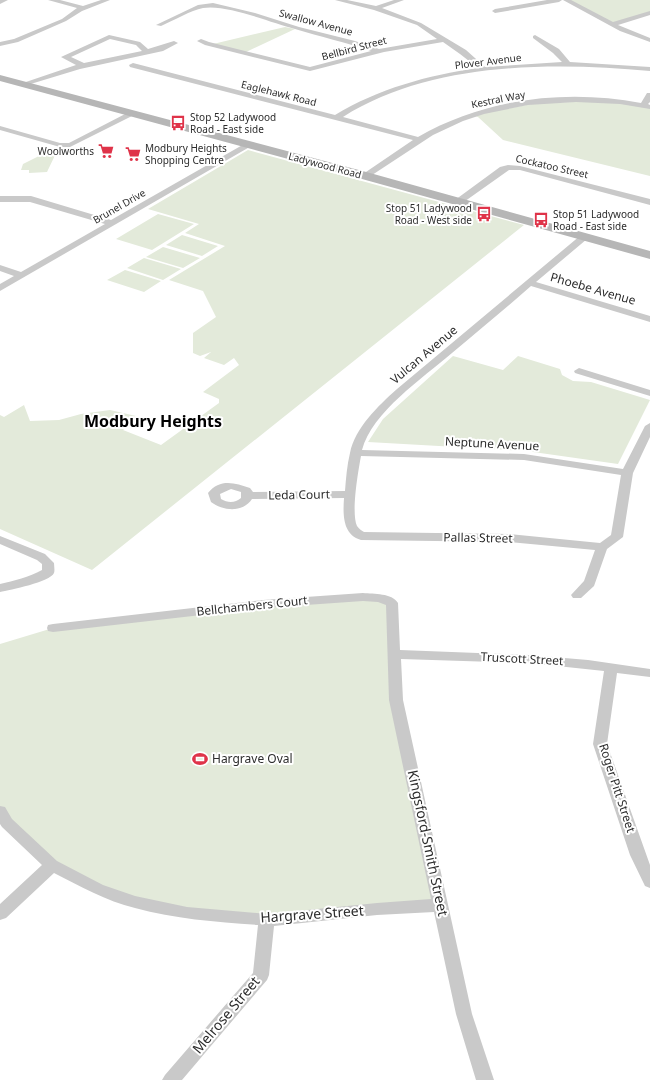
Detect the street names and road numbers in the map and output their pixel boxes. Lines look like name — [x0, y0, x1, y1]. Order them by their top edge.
street label: Swallow Avenue — [278, 5, 355, 39]
street label: Bellbird Street — [320, 33, 388, 63]
street label: Plover Avenue — [454, 50, 522, 72]
street label: Eaglehawk Road — [240, 77, 318, 109]
street label: Kestral Way — [470, 87, 527, 111]
street label: Ladywood Road — [287, 149, 363, 181]
street label: Cockatoo Street — [514, 151, 590, 181]
street label: Brunel Drive — [90, 185, 148, 227]
street label: Phoebe Avenue — [548, 268, 638, 309]
street label: Vulcan Avenue — [387, 321, 461, 388]
street label: Neptune Avenue — [444, 433, 540, 454]
street label: Leda Court — [268, 485, 331, 504]
street label: Pallas Street — [443, 528, 513, 547]
street label: Bellchambers Court — [196, 591, 309, 620]
street label: Truscott Street — [480, 648, 564, 669]
street label: Roger Pitt Street — [595, 741, 640, 835]
street label: Kingsford-Smith Street — [404, 768, 453, 918]
street label: Hargrave Street — [260, 900, 364, 927]
street label: Melrose Street — [188, 972, 264, 1057]

